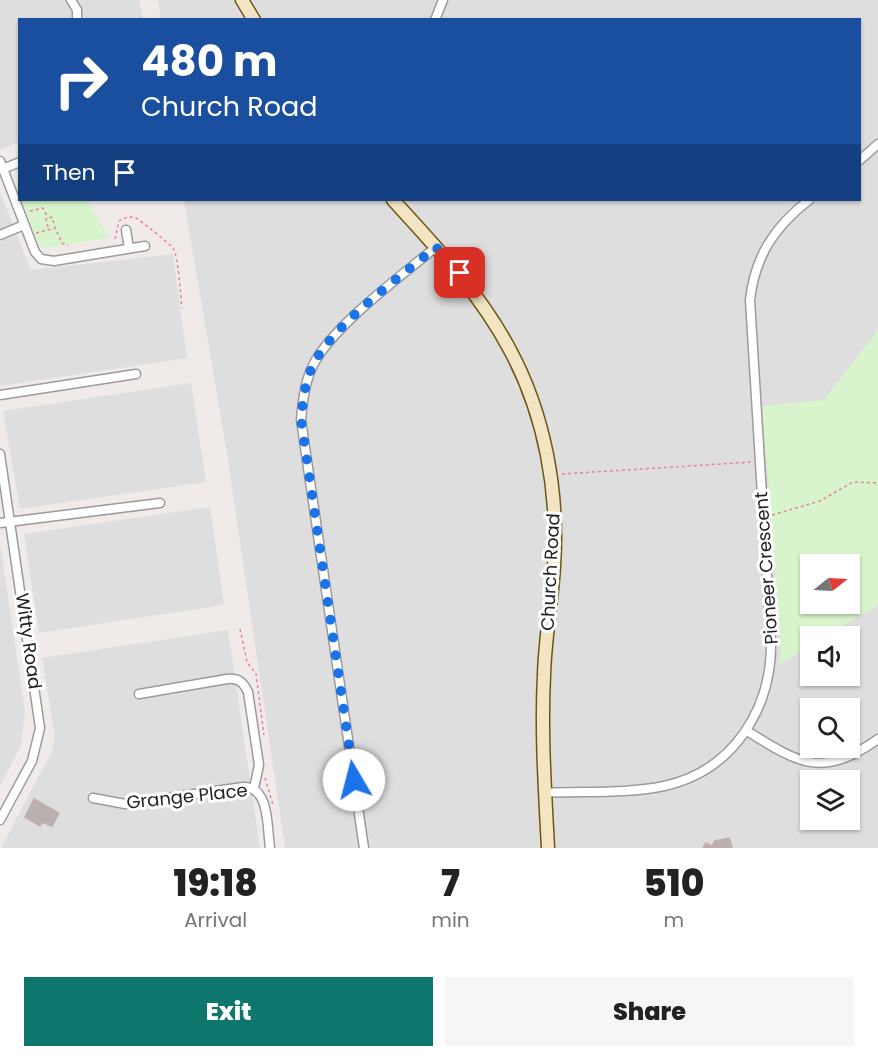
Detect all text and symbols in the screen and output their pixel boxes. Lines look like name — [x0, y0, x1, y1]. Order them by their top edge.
text: 480 m — [141, 32, 277, 91]
icon: right — [42, 42, 120, 120]
text: Church Road — [141, 88, 318, 125]
icon: arrive — [108, 156, 141, 189]
text: Then — [42, 157, 96, 188]
pin — [434, 247, 485, 298]
icon: arrive — [443, 256, 476, 289]
street label: Pioneer Crescent — [748, 491, 784, 645]
street label: Church Road — [534, 513, 566, 631]
north arrow — [800, 554, 860, 614]
map controls — [800, 554, 860, 830]
street label: Witty Road — [10, 591, 48, 691]
button: sound — [800, 626, 860, 686]
button: search — [800, 698, 860, 758]
position arrow — [322, 748, 386, 812]
button: layers — [800, 770, 860, 830]
street label: Grange Place — [125, 777, 249, 815]
text: 19:18 — [174, 858, 258, 909]
text: 7 — [441, 858, 460, 909]
text: 510 — [643, 858, 704, 909]
text: Arrival — [184, 906, 247, 934]
text: min — [431, 906, 470, 934]
text: m — [664, 906, 684, 934]
button: Exit — [24, 977, 433, 1046]
button: Share — [445, 977, 854, 1046]

